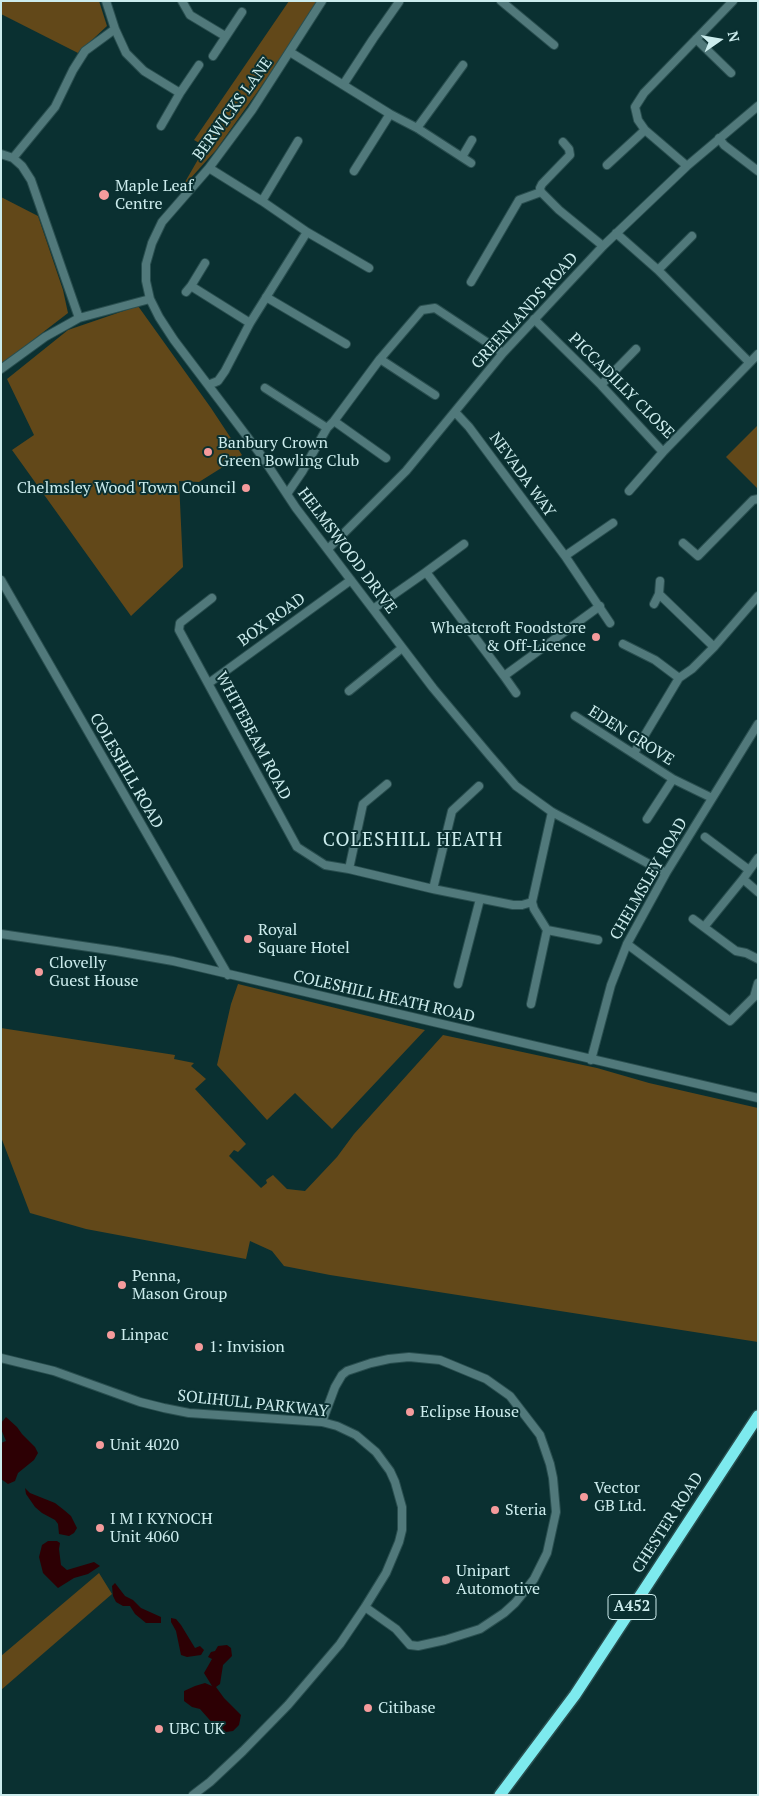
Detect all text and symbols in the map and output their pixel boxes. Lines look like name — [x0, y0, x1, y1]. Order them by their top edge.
north arrow — [694, 15, 744, 65]
text: N — [724, 29, 745, 44]
street label: BERWICKS LANE — [189, 54, 277, 164]
place label: Maple Leaf Centre — [115, 176, 193, 214]
marker: Maple Leaf Centre — [97, 188, 111, 202]
street label: GREENLANDS ROAD — [468, 249, 582, 373]
street label: PICCADILLY CLOSE — [564, 329, 678, 443]
street label: NEVADA WAY — [485, 429, 559, 521]
place label: Banbury Crown Green Bowling Club — [218, 433, 359, 471]
marker: Banbury Crown Green Bowling Club — [202, 446, 214, 458]
place label: Chelmsley Wood Town Council — [17, 478, 236, 498]
marker: Chelmsley Wood Town Council — [240, 482, 252, 494]
street label: HELMSWOOD DRIVE — [293, 484, 401, 618]
street label: BOX ROAD — [235, 589, 309, 651]
place label: Wheatcroft Foodstore & Off-Licence — [431, 618, 586, 656]
marker: Wheatcroft Foodstore & Off-Licence — [590, 631, 602, 643]
street label: WHITEBEAM ROAD — [211, 669, 295, 803]
street label: EDEN GROVE — [584, 702, 678, 770]
street label: COLESHILL ROAD — [85, 710, 167, 832]
street label: CHELMSLEY ROAD — [606, 815, 692, 943]
district label: COLESHILL HEATH — [321, 830, 505, 852]
place label: Royal Square Hotel — [258, 920, 350, 958]
marker: Royal Square Hotel — [242, 933, 254, 945]
place label: Clovelly Guest House — [49, 953, 139, 991]
marker: Clovelly Guest House — [33, 966, 45, 978]
street label: COLESHILL HEATH ROAD — [291, 967, 477, 1027]
place label: Penna, Mason Group — [132, 1266, 227, 1304]
marker: Penna, Mason Group — [116, 1279, 128, 1291]
place label: Linpac — [121, 1325, 169, 1345]
marker: Linpac — [105, 1329, 117, 1341]
place label: 1: Invision — [209, 1337, 285, 1357]
marker: 1: Invision — [193, 1341, 205, 1353]
street label: SOLIHULL PARKWAY — [177, 1387, 329, 1421]
place label: Eclipse House — [420, 1402, 519, 1422]
marker: Eclipse House — [404, 1406, 416, 1418]
place label: Unit 4020 — [110, 1435, 179, 1455]
marker: Unit 4020 — [94, 1439, 106, 1451]
street label: CHESTER ROAD — [628, 1469, 708, 1577]
place label: Vector GB Ltd. — [594, 1478, 646, 1516]
marker: Vector GB Ltd. — [578, 1491, 590, 1503]
place label: Steria — [505, 1500, 547, 1520]
marker: Steria — [489, 1504, 501, 1516]
place label: I M I KYNOCH Unit 4060 — [110, 1509, 213, 1547]
marker: I M I KYNOCH Unit 4060 — [94, 1522, 106, 1534]
place label: Unipart Automotive — [456, 1561, 540, 1599]
marker: Unipart Automotive — [440, 1574, 452, 1586]
road number: A452 — [608, 1594, 656, 1620]
place label: Citibase — [378, 1698, 436, 1718]
marker: Citibase — [362, 1702, 374, 1714]
place label: UBC UK — [169, 1719, 225, 1739]
marker: UBC UK — [153, 1723, 165, 1735]

